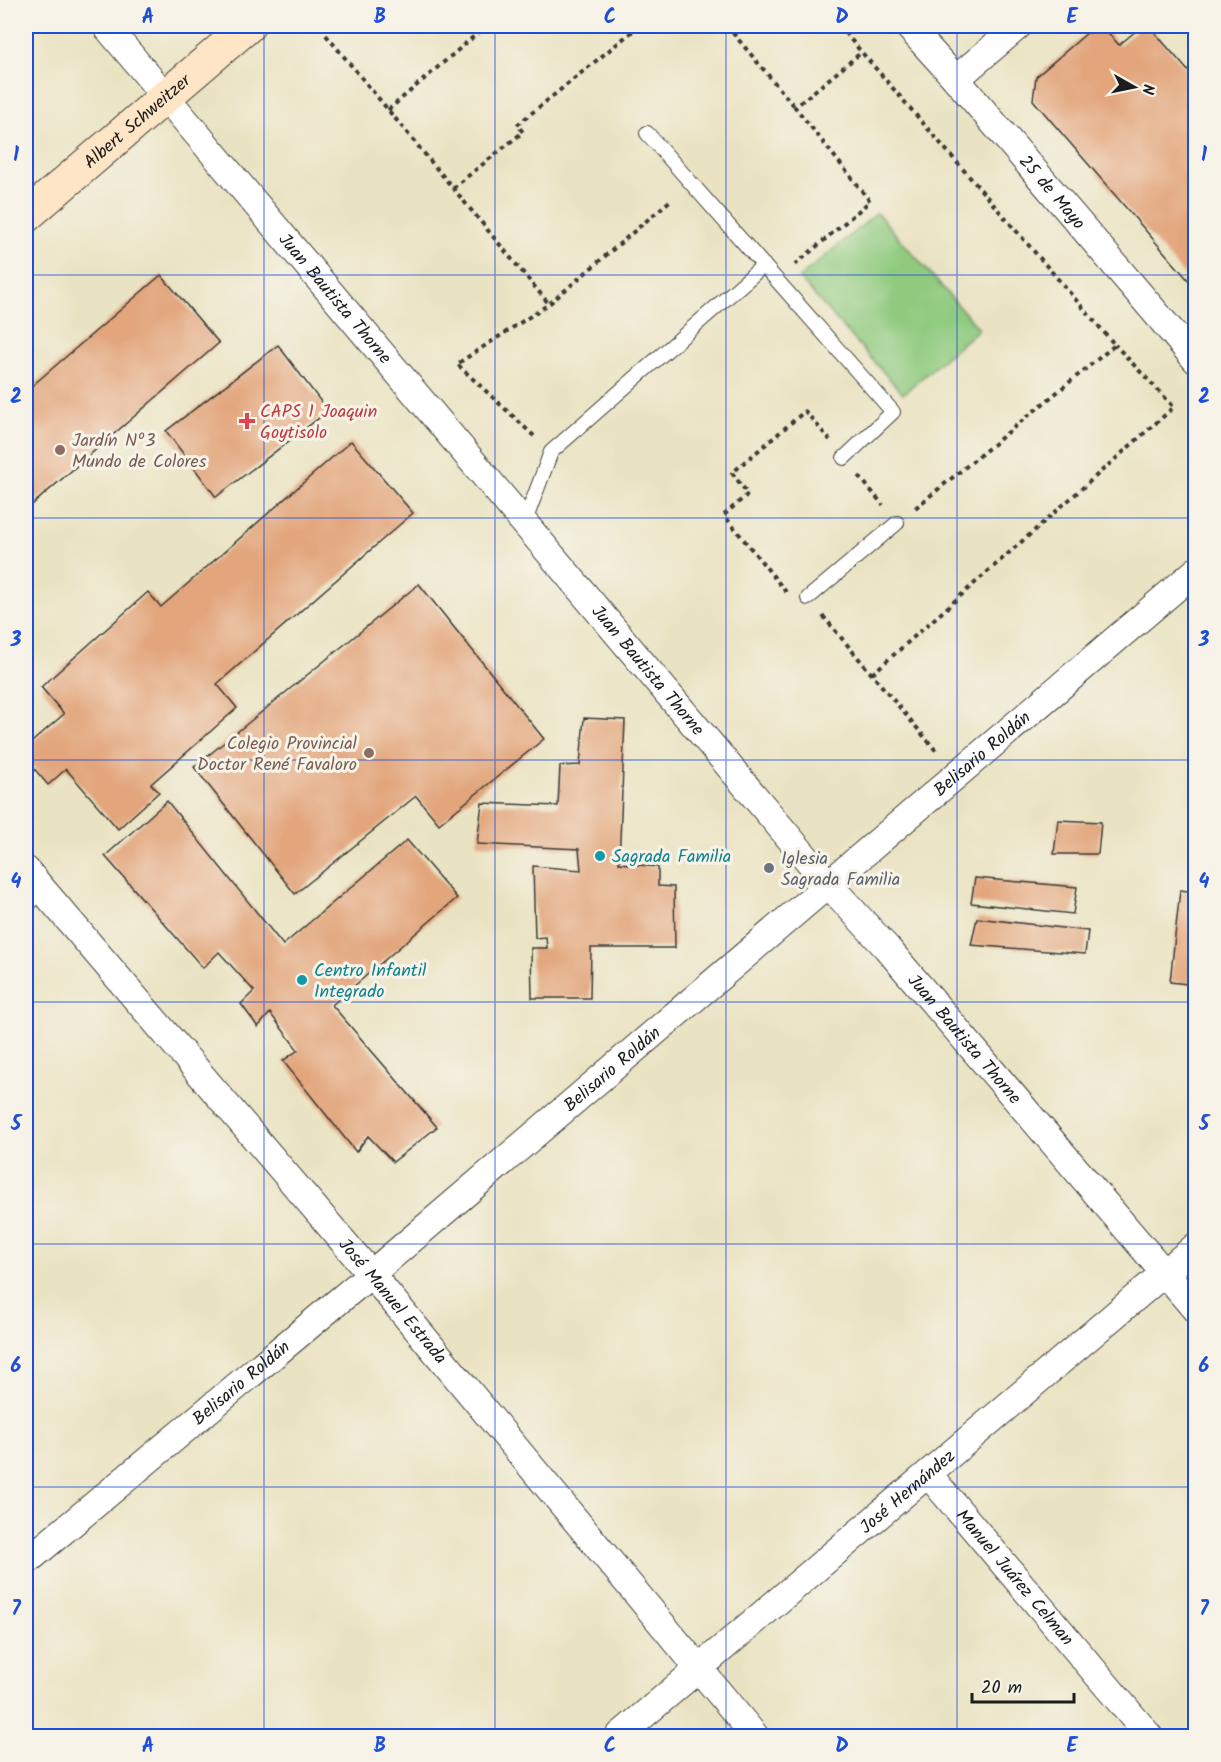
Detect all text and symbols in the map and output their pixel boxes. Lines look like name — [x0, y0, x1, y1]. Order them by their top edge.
text: A — [142, 2, 154, 34]
text: B — [374, 2, 386, 34]
text: C — [604, 2, 616, 34]
text: D — [835, 2, 849, 34]
text: E — [1066, 2, 1078, 34]
north arrow — [1104, 57, 1164, 117]
street label: Albert Schweitzer — [78, 67, 199, 177]
text: N — [1134, 82, 1160, 96]
text: 1 — [13, 140, 19, 172]
text: 1 — [1201, 140, 1207, 172]
street label: 25 de Mayo — [1011, 149, 1092, 237]
street label: Juan Bautista Thorne — [270, 227, 398, 371]
text: 2 — [10, 382, 22, 414]
text: 2 — [1198, 382, 1210, 414]
place label: CAPS 1 Joaquin Goytisolo — [260, 398, 377, 448]
marker: CAPS 1 Joaquin Goytisolo — [238, 412, 256, 430]
place label: Jardín Nº3 Mundo de Colores — [72, 427, 207, 477]
marker: Jardín Nº3 Mundo de Colores — [53, 443, 67, 457]
street label: Juan Bautista Thorne — [583, 599, 711, 743]
text: 3 — [10, 625, 22, 657]
text: 3 — [1198, 625, 1210, 657]
street label: Belisario Roldán — [928, 705, 1038, 805]
place label: Colegio Provincial Doctor René Favaloro — [197, 730, 358, 780]
marker: Colegio Provincial Doctor René Favaloro — [362, 746, 376, 760]
place label: Sagrada Familia — [612, 843, 731, 872]
place label: Iglesia Sagrada Familia — [781, 845, 900, 895]
marker: Sagrada Familia — [593, 849, 607, 863]
marker: Iglesia Sagrada Familia — [762, 861, 776, 875]
text: 4 — [11, 867, 22, 899]
text: 4 — [1199, 867, 1210, 899]
place label: Centro Infantil Integrado — [314, 957, 427, 1007]
street label: Juan Bautista Thorne — [899, 968, 1028, 1112]
marker: Centro Infantil Integrado — [295, 973, 309, 987]
street label: Belisario Roldán — [558, 1020, 668, 1120]
text: 5 — [10, 1109, 23, 1141]
text: 5 — [1198, 1109, 1211, 1141]
street label: José Manuel Estrada — [330, 1232, 453, 1371]
street label: Belisario Roldán — [186, 1334, 297, 1433]
text: 6 — [11, 1351, 22, 1383]
text: 6 — [1199, 1351, 1210, 1383]
street label: José Hernández — [854, 1443, 963, 1542]
street label: Manuel Juárez Celman — [948, 1503, 1080, 1653]
text: 7 — [11, 1594, 21, 1626]
text: 7 — [1199, 1594, 1209, 1626]
scale bar — [972, 1666, 1074, 1704]
text: 20 m — [981, 1674, 1022, 1703]
text: A — [142, 1731, 154, 1762]
text: B — [374, 1731, 386, 1762]
text: C — [604, 1731, 616, 1762]
text: D — [835, 1731, 849, 1762]
text: E — [1066, 1731, 1078, 1762]

